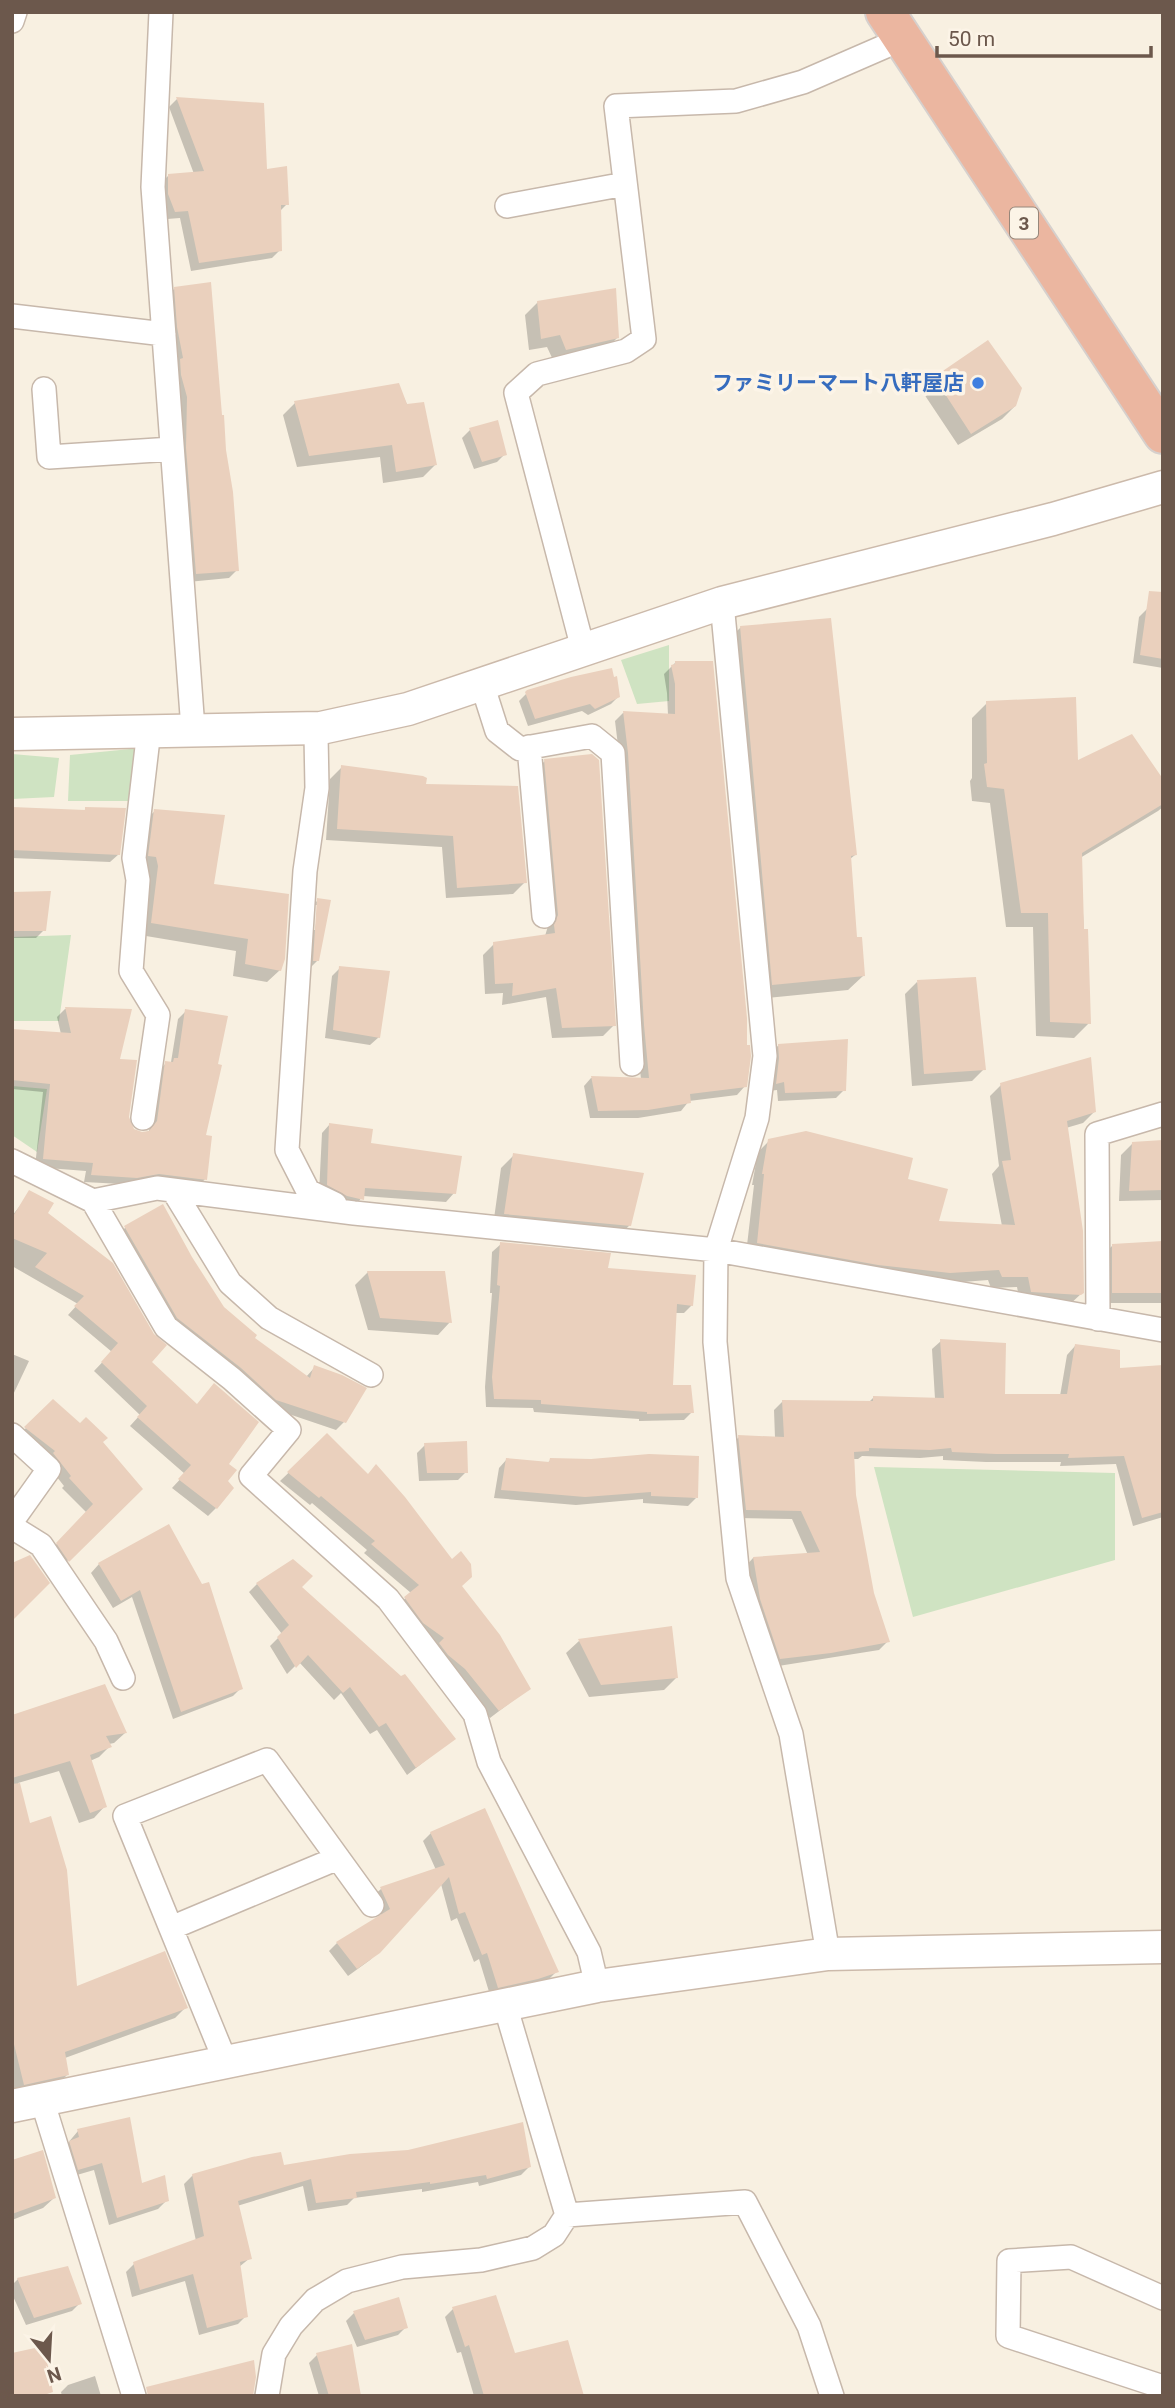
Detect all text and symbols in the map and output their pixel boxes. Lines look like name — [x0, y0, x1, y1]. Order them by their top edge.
scale bar — [937, 14, 1150, 58]
text: 50 m — [948, 27, 995, 51]
road number: 3 — [1010, 208, 1038, 238]
place label: ファミリーマート八軒屋店 — [712, 371, 964, 395]
marker: ファミリーマート八軒屋店 — [970, 375, 986, 391]
north arrow — [14, 2324, 84, 2394]
text: N — [44, 2362, 64, 2388]

